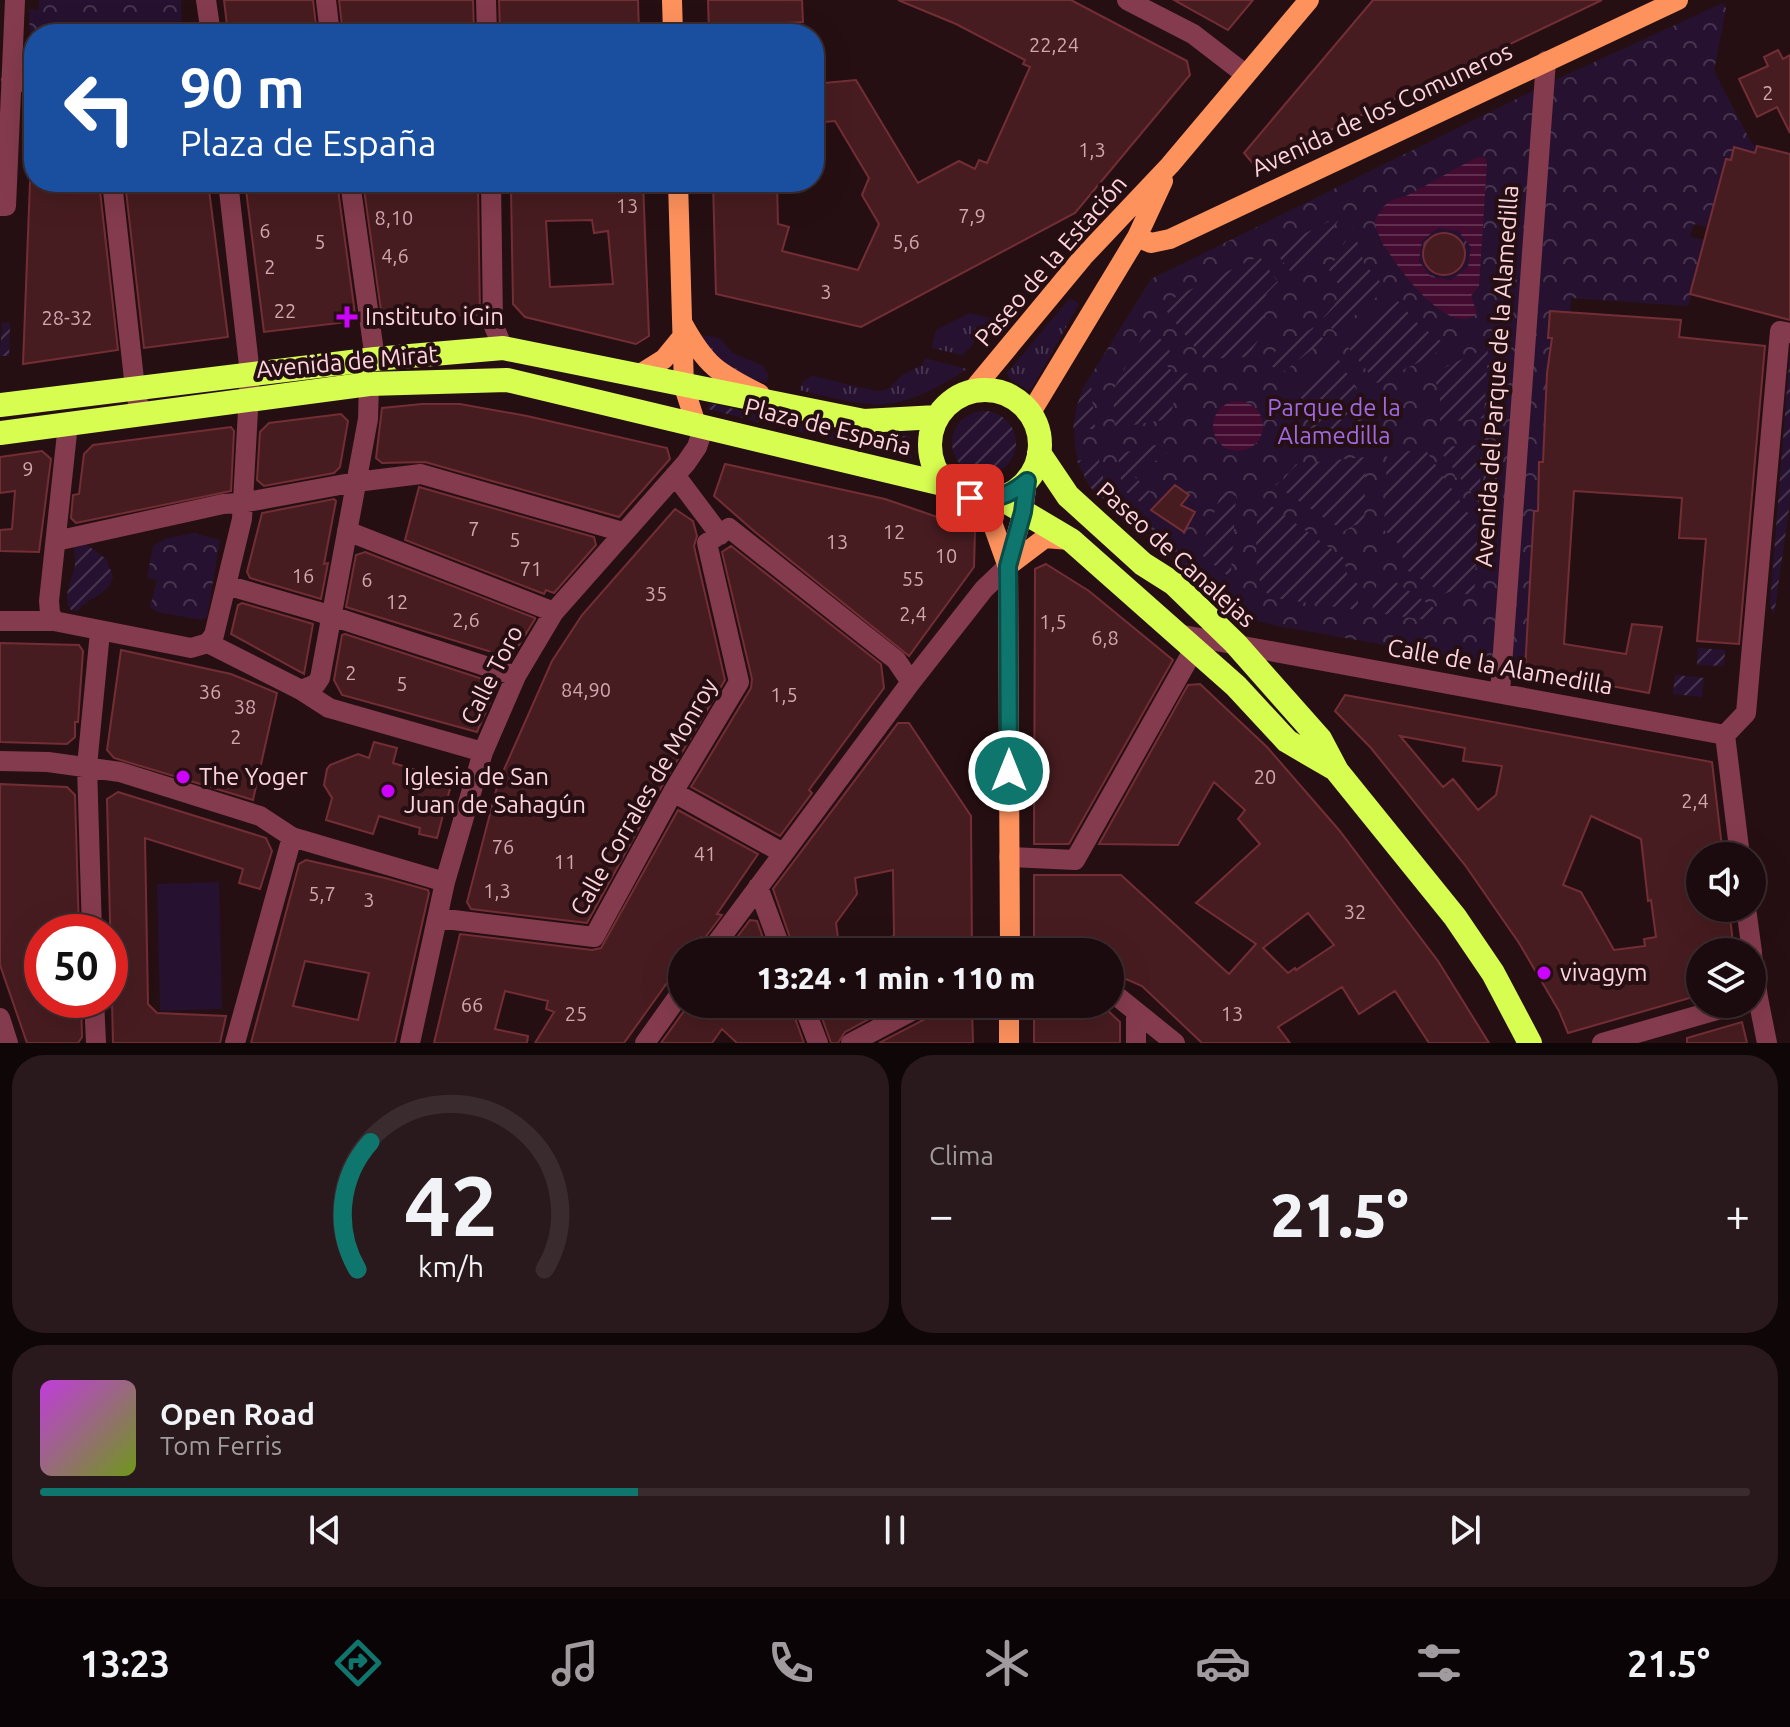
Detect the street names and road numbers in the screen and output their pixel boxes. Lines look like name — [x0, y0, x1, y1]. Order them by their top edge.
street label: Avenida de los Comuneros — [1247, 37, 1516, 182]
street label: Paseo de la Estación — [969, 170, 1132, 351]
street label: Avenida del Parque de la Alamedilla — [1470, 184, 1523, 568]
street label: Avenida de Mirat — [255, 340, 439, 383]
street label: Plaza de España — [742, 393, 914, 460]
street label: Paseo de Canalejas — [1092, 476, 1261, 633]
street label: Calle Toro — [455, 621, 528, 729]
street label: Calle de la Alamedilla — [1385, 633, 1615, 700]
street label: Calle Corrales de Monroy — [565, 673, 723, 920]

